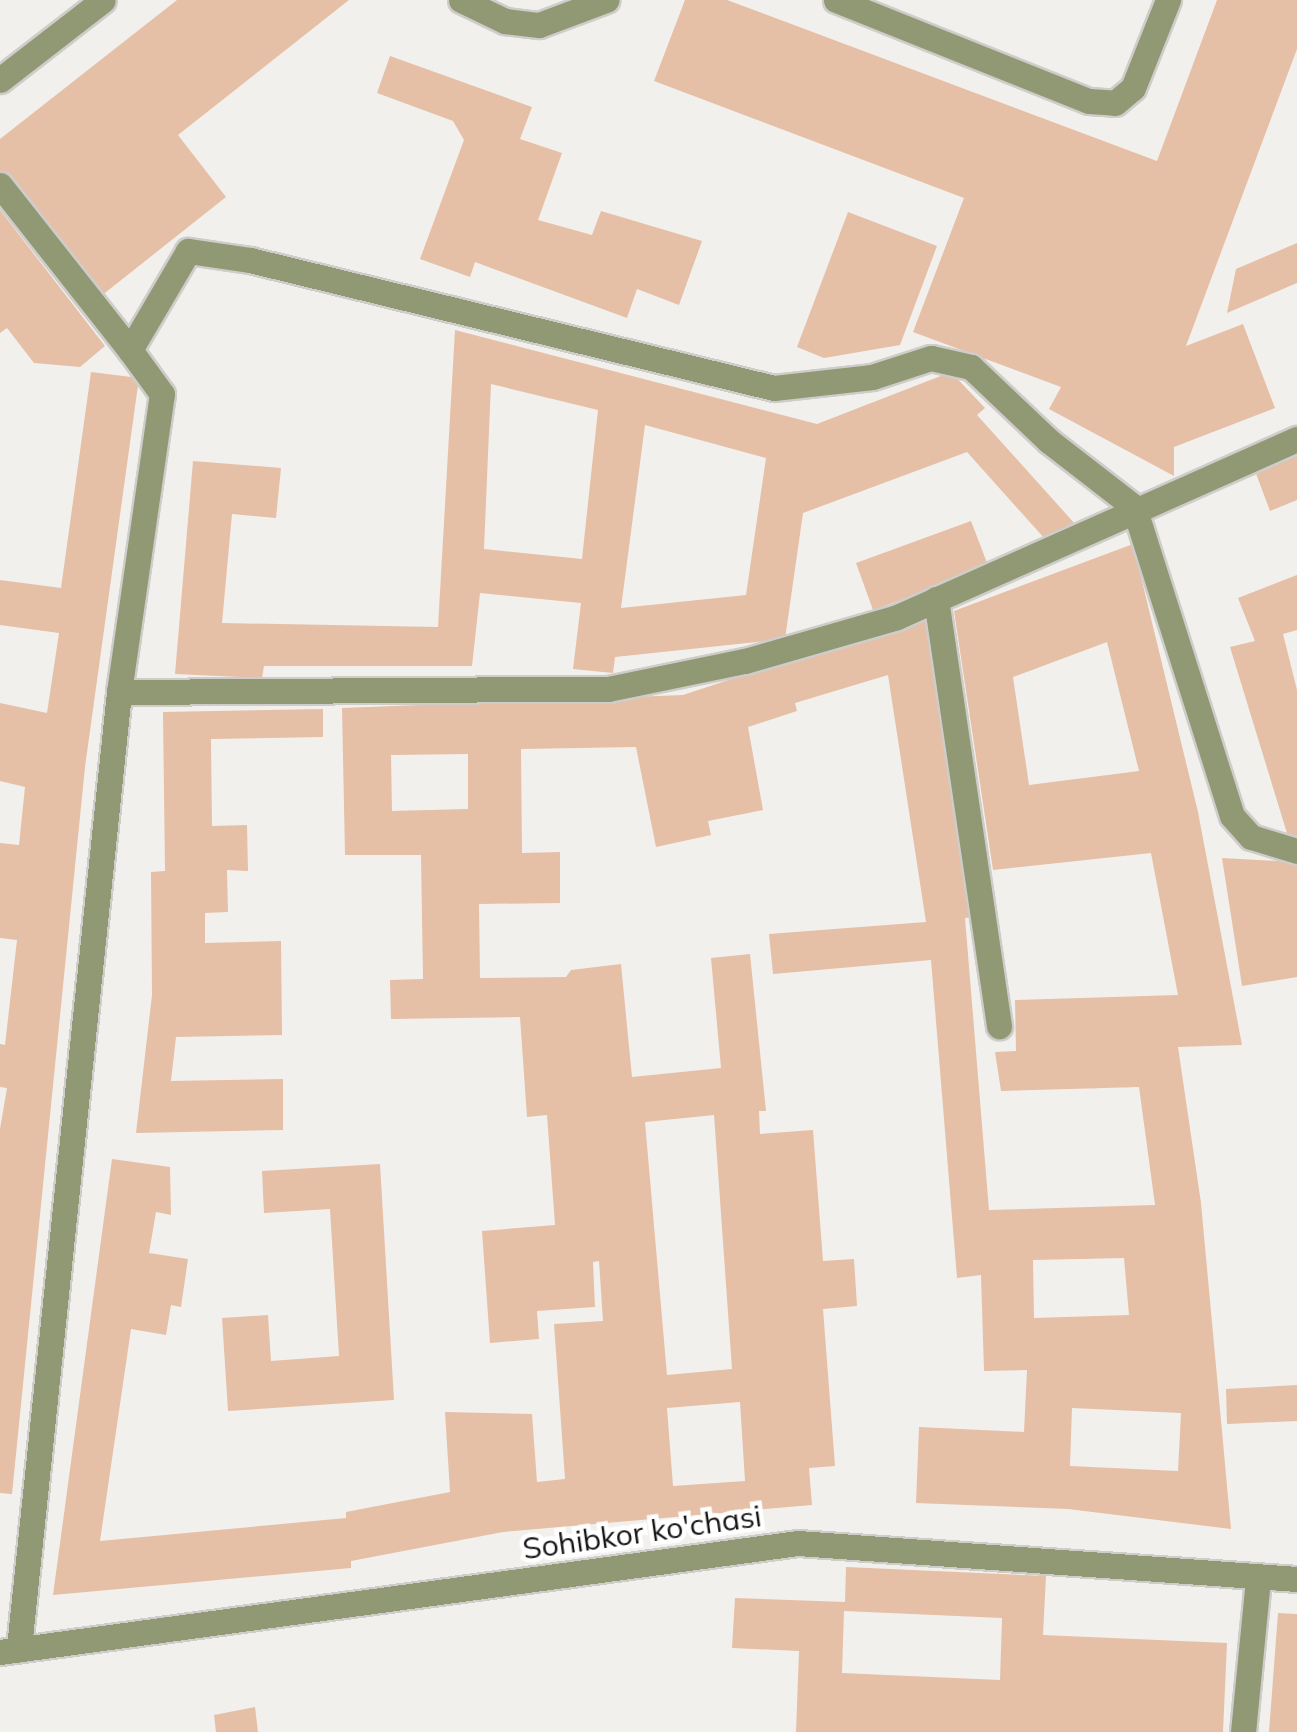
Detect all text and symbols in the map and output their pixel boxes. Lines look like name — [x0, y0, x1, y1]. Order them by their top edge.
street label: Sohibkor ko'chasi — [520, 1497, 764, 1567]

